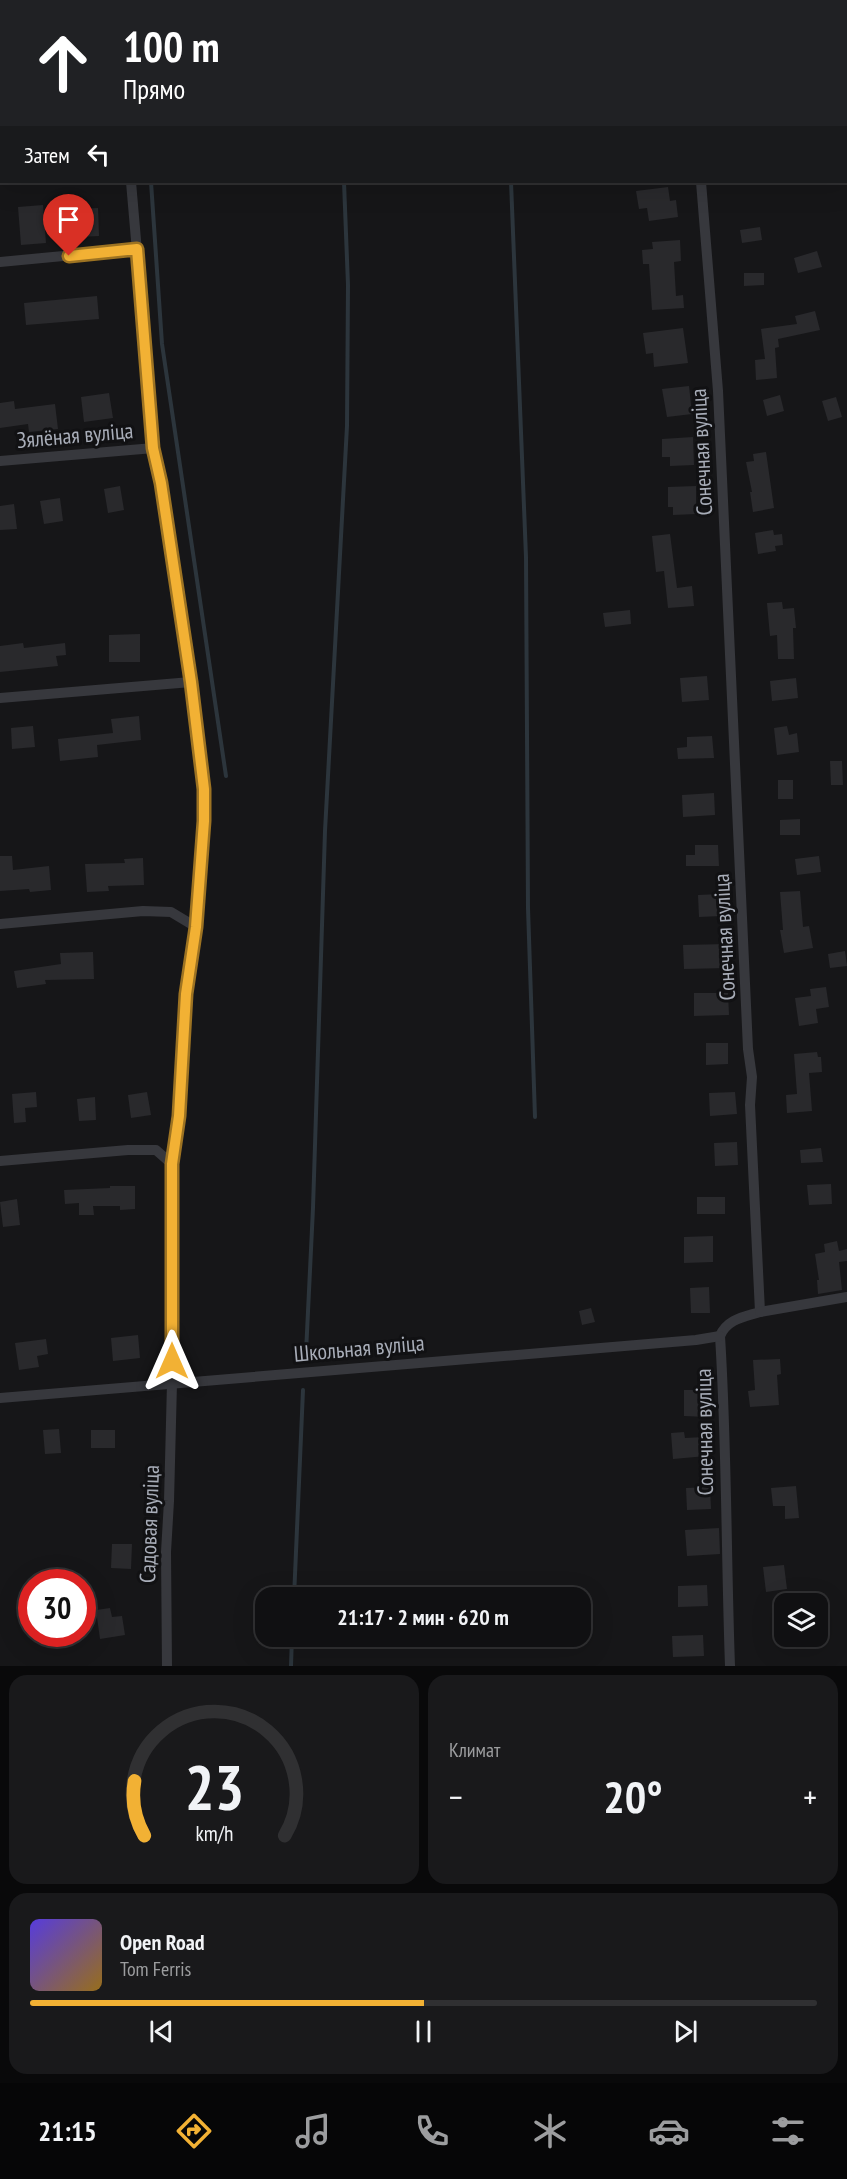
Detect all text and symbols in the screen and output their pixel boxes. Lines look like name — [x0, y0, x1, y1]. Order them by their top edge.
text: 100 m — [123, 19, 220, 74]
icon: ahead — [24, 24, 102, 102]
text: Прямо — [123, 72, 185, 106]
icon: left — [82, 138, 115, 171]
text: Затем — [24, 141, 70, 169]
pin — [43, 194, 94, 256]
icon: arrive — [52, 203, 85, 236]
street label: Сонечная вуліца — [684, 388, 718, 516]
street label: Зялёная вуліца — [16, 416, 134, 454]
street label: Сонечная вуліца — [707, 873, 741, 1001]
street label: Школьная вуліца — [292, 1328, 426, 1368]
position arrow — [140, 1329, 204, 1393]
street label: Сонечная вуліца — [689, 1368, 719, 1496]
street label: Садовая вуліца — [133, 1465, 165, 1583]
speed limit sign: 30 — [18, 1569, 96, 1647]
map controls — [774, 1593, 828, 1647]
button: layers — [774, 1593, 828, 1647]
text: 21:17 · 2 мин · 620 m — [337, 1603, 509, 1631]
text: Климат — [449, 1737, 500, 1763]
text: 23 — [184, 1746, 244, 1827]
text: 20° — [603, 1767, 663, 1825]
text: − — [449, 1775, 463, 1818]
text: + — [803, 1775, 817, 1818]
text: km/h — [195, 1820, 233, 1848]
text: Open Road — [120, 1928, 205, 1956]
text: Tom Ferris — [120, 1956, 191, 1982]
icon: previous — [145, 2015, 178, 2048]
icon: pause — [407, 2015, 440, 2048]
icon: next — [669, 2015, 702, 2048]
icon: directions — [173, 2110, 215, 2152]
icon: music — [292, 2110, 334, 2152]
icon: phone — [411, 2110, 453, 2152]
icon: climate — [529, 2110, 571, 2152]
icon: car — [648, 2110, 690, 2152]
icon: filters — [767, 2110, 809, 2152]
text: 21:15 — [38, 2114, 97, 2148]

